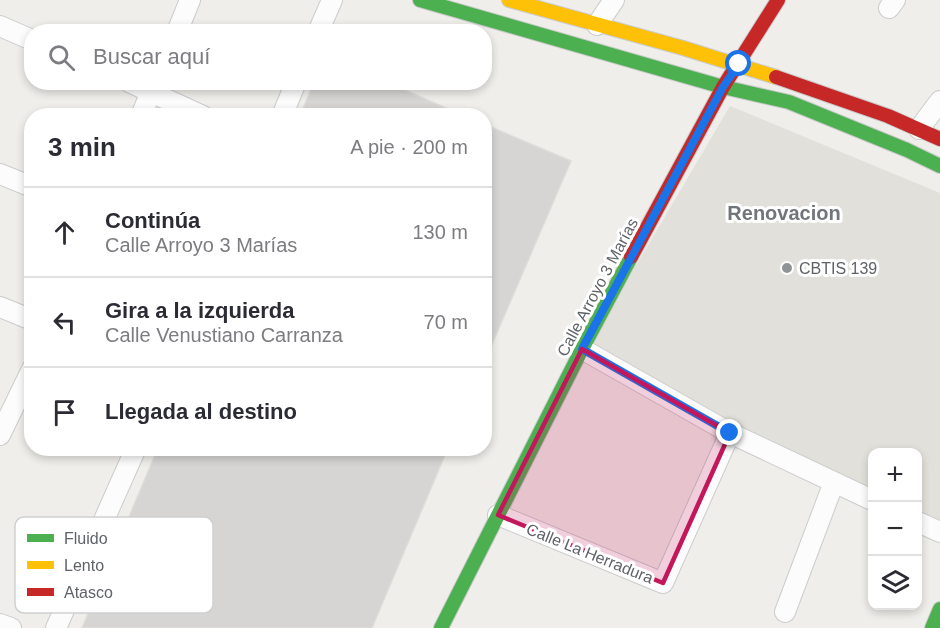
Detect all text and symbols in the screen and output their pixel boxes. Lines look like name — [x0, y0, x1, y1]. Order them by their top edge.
search box — [24, 24, 492, 90]
icon: search — [45, 41, 78, 74]
text: Buscar aquí — [93, 44, 210, 69]
route start — [725, 50, 751, 76]
text: 3 min — [48, 132, 116, 162]
text: A pie · 200 m — [350, 136, 468, 158]
district label: Renovacion — [727, 202, 841, 224]
text: Continúa — [105, 208, 200, 233]
street label: Calle Arroyo 3 Marías — [554, 215, 641, 359]
icon: ahead — [48, 216, 81, 249]
text: 130 m — [412, 221, 468, 243]
text: Calle Arroyo 3 Marías — [105, 234, 297, 256]
place label: CBTIS 139 — [799, 260, 877, 277]
marker: CBTIS 139 — [780, 261, 794, 275]
text: Gira a la izquierda — [105, 298, 295, 323]
icon: left — [48, 306, 81, 339]
text: 70 m — [424, 311, 468, 333]
text: Calle Venustiano Carranza — [105, 324, 343, 346]
icon: arrive — [48, 396, 81, 429]
text: Llegada al destino — [105, 399, 297, 424]
route end — [716, 419, 742, 445]
map controls — [868, 448, 922, 610]
button: + — [868, 448, 922, 502]
button: − — [868, 502, 922, 556]
legend — [15, 517, 213, 613]
street label: Calle La Herradura — [524, 520, 656, 587]
text: Fluido — [64, 530, 108, 547]
button: layers — [868, 556, 922, 610]
text: Lento — [64, 557, 104, 574]
text: Atasco — [64, 584, 113, 601]

